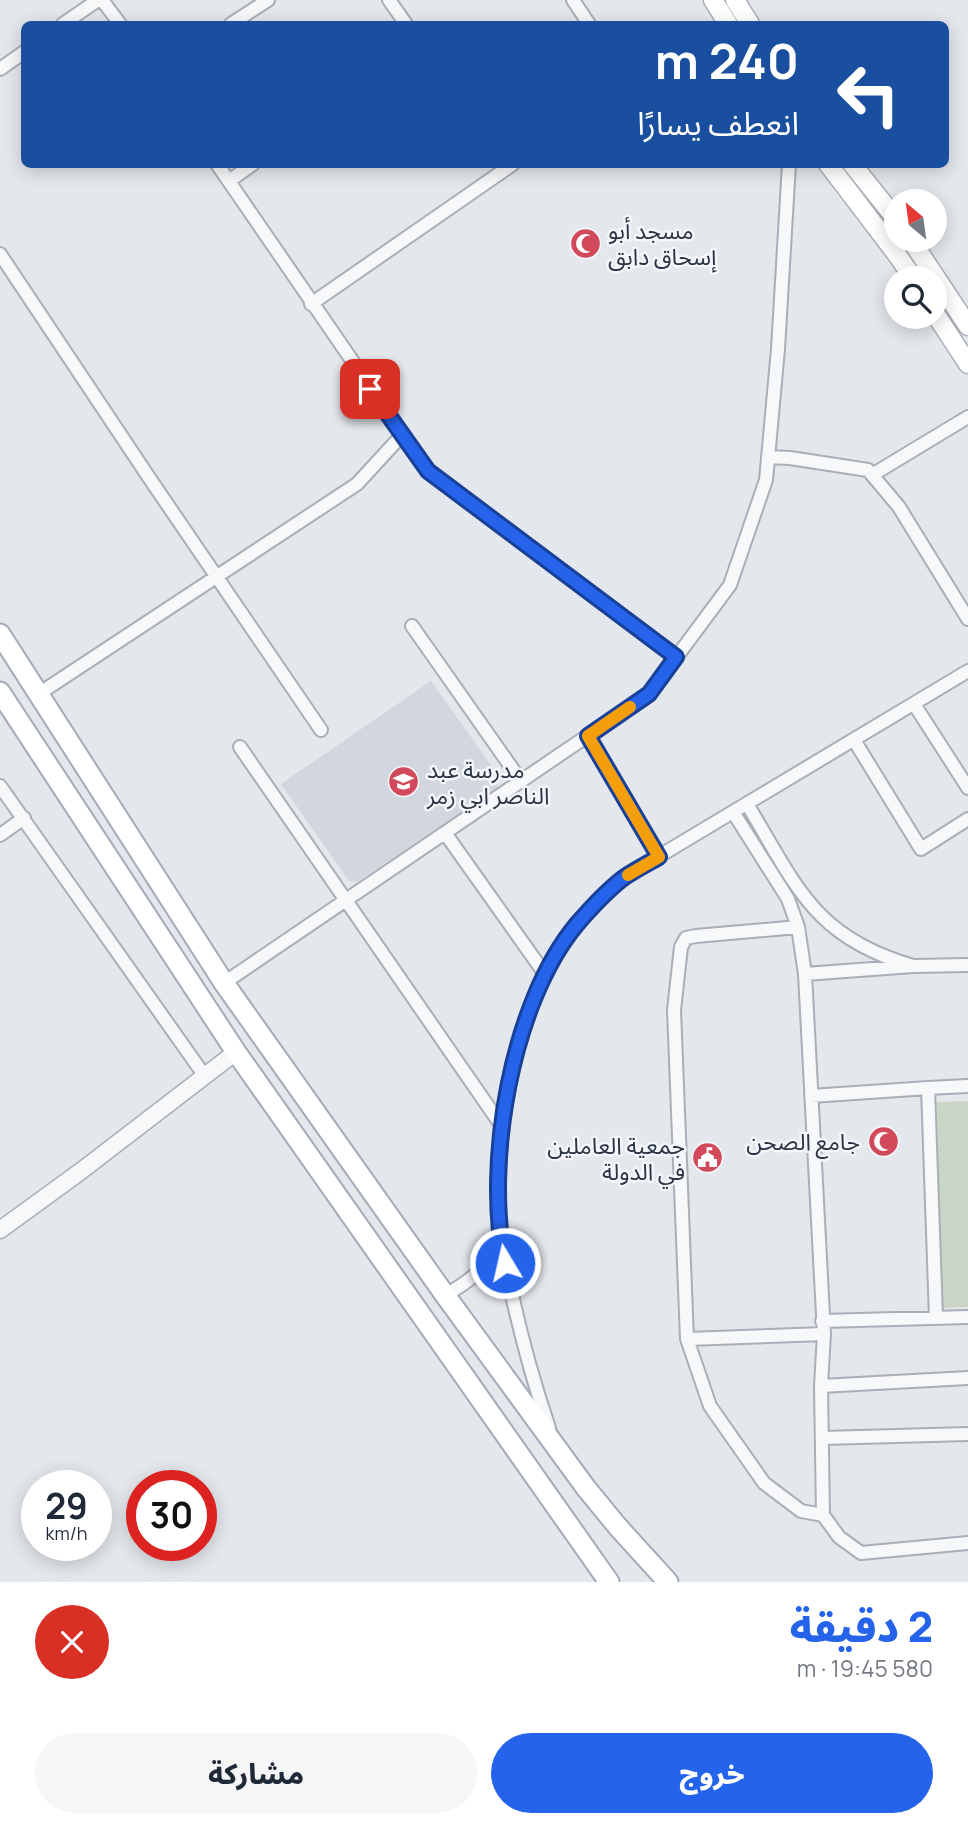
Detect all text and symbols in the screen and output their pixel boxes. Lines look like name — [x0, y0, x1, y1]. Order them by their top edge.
text: 240 m — [655, 27, 799, 94]
icon: left — [823, 49, 914, 140]
text: انعطف يسارًا — [637, 101, 799, 145]
north arrow — [884, 189, 947, 252]
map controls — [884, 189, 947, 329]
place label: مسجد أبو إسحاق دابق — [608, 214, 718, 273]
mosque icon: مسجد أبو إسحاق دابق — [568, 226, 602, 260]
button: search — [884, 266, 947, 329]
pin — [340, 359, 400, 419]
icon: arrive — [351, 370, 389, 408]
place label: مدرسة عبد الناصر ابي زمر — [426, 753, 549, 813]
school or university icon: مدرسة عبد الناصر ابي زمر — [387, 765, 421, 799]
mosque icon: جامع الصحن — [866, 1124, 900, 1158]
place label: جامع الصحن — [746, 1125, 860, 1159]
place label: جمعية العاملين في الدولة — [547, 1129, 685, 1189]
public building icon: جمعية العاملين في الدولة — [691, 1141, 725, 1175]
position arrow — [468, 1226, 542, 1300]
speed limit sign: 30 — [126, 1470, 217, 1561]
text: 29 — [45, 1482, 88, 1530]
text: km/h — [46, 1521, 87, 1545]
text: 2 دقيقة — [790, 1597, 933, 1655]
button: close — [35, 1605, 109, 1679]
text: 580 m · 19:45 — [797, 1652, 933, 1684]
button: مشاركة — [35, 1733, 477, 1813]
button: خروج — [491, 1733, 933, 1813]

